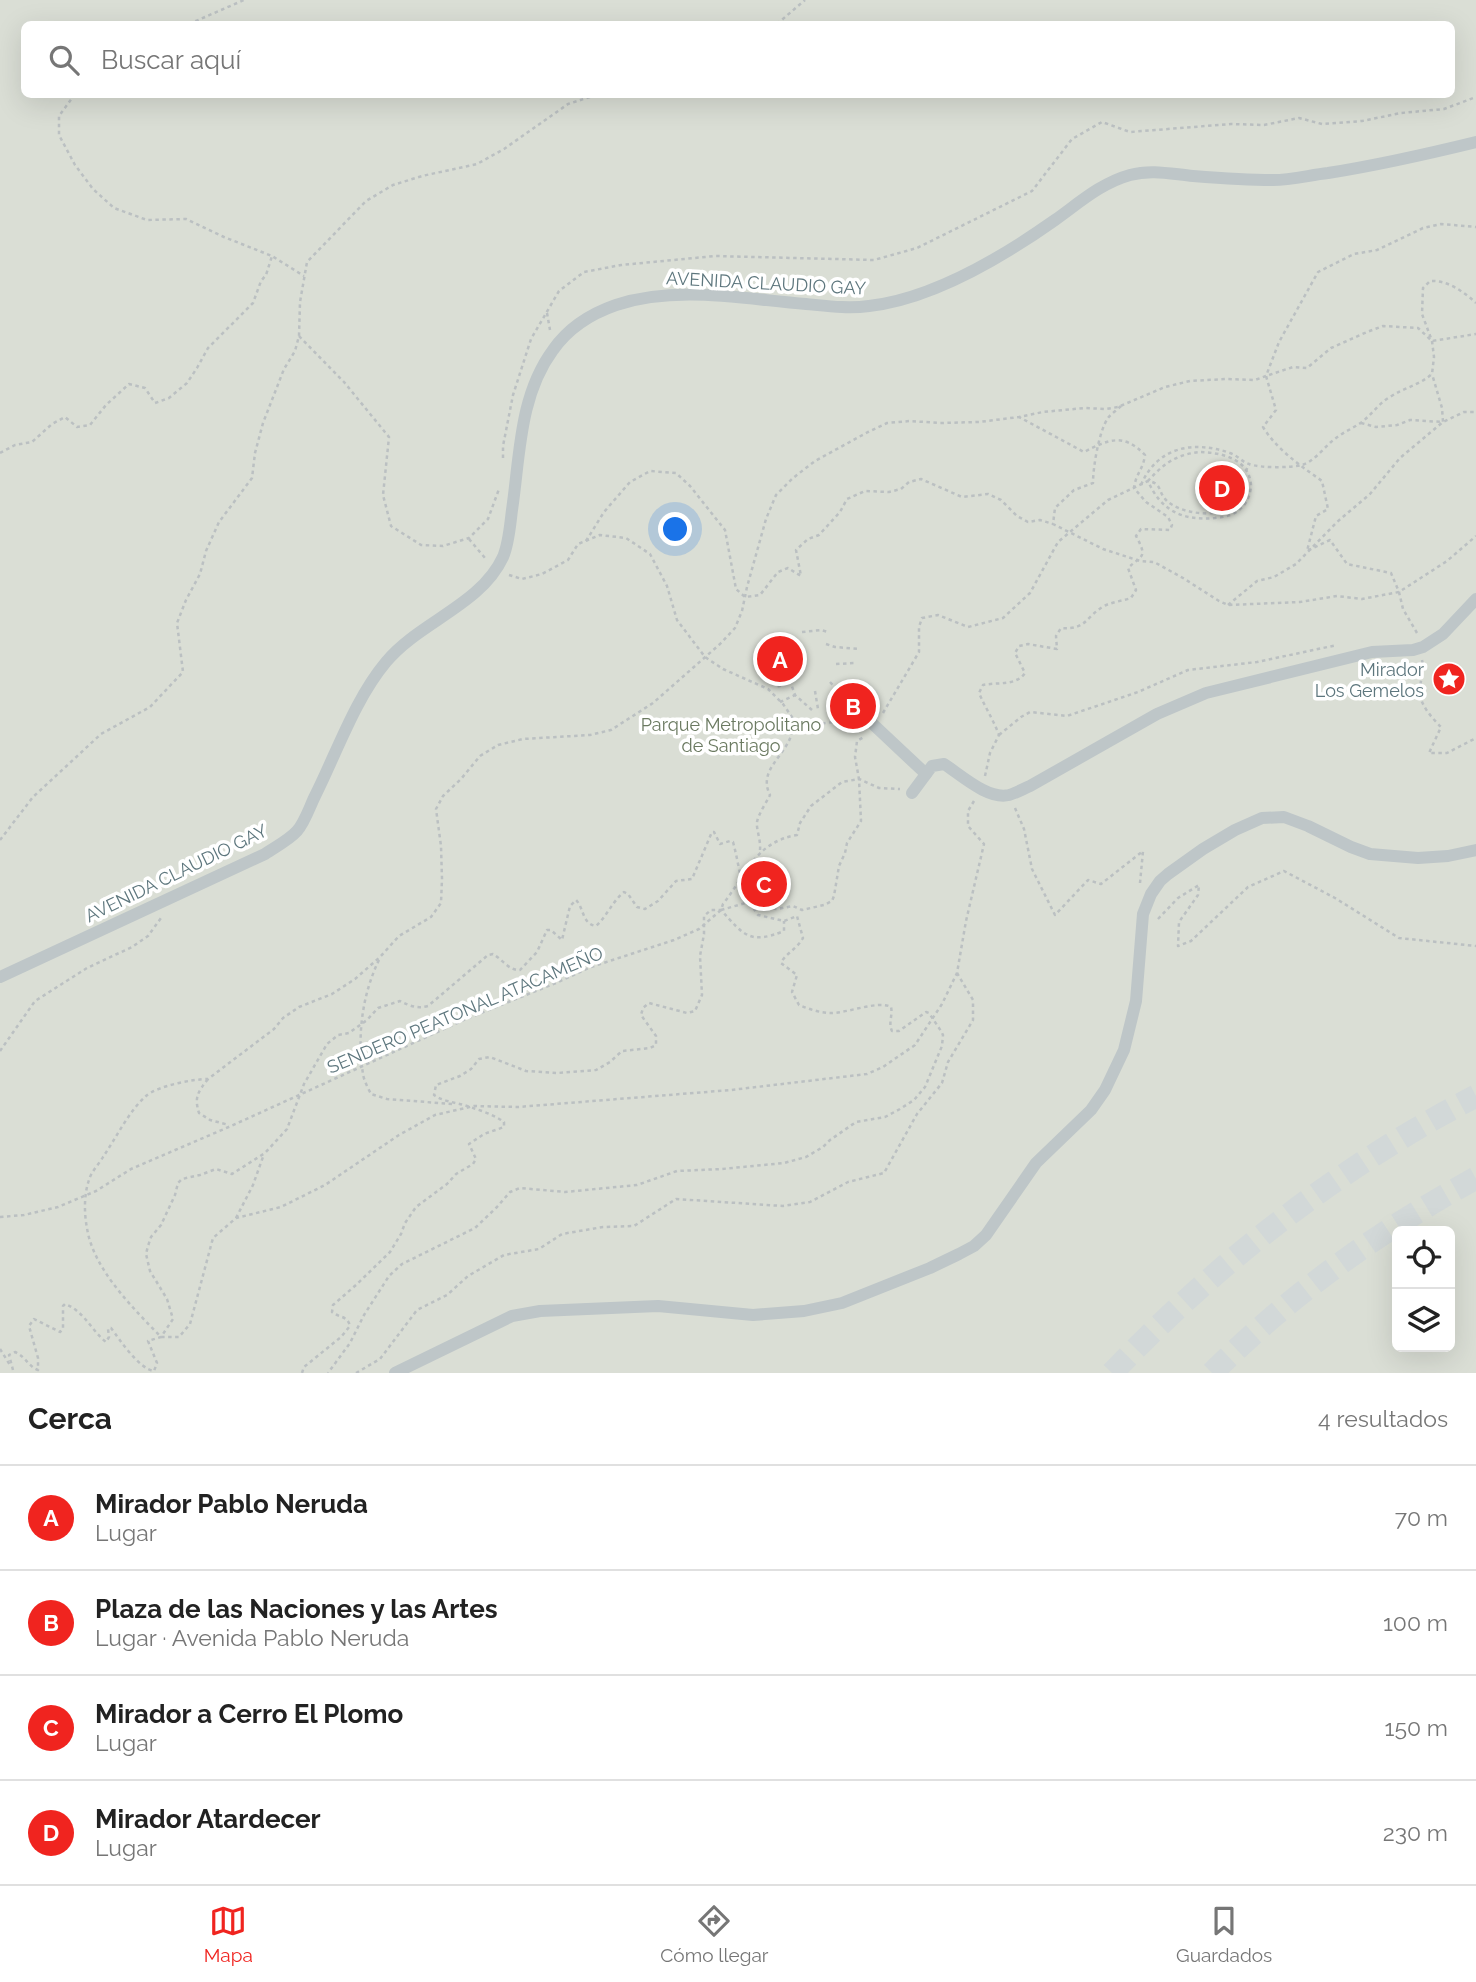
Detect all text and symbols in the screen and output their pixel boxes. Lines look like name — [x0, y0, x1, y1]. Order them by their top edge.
search box — [21, 21, 1455, 98]
icon: search — [45, 41, 83, 79]
text: Buscar aquí — [101, 45, 241, 75]
street label: AVENIDA CLAUDIO GAY — [666, 267, 867, 299]
pin: D — [1199, 462, 1245, 514]
your location — [658, 512, 692, 546]
pin: A — [757, 633, 803, 685]
place label: Mirador Los Gemelos — [1315, 659, 1425, 701]
place icon: Mirador Los Gemelos — [1430, 660, 1468, 698]
pin: B — [830, 680, 876, 732]
park label: Parque Metropolitano de Santiago — [641, 714, 822, 756]
street label: AVENIDA CLAUDIO GAY — [81, 820, 271, 926]
pin: C — [741, 858, 787, 910]
street label: SENDERO PEATONAL ATACAMEÑO — [324, 942, 606, 1078]
map controls — [1392, 1226, 1455, 1352]
button: locate — [1392, 1226, 1455, 1289]
button: layers — [1392, 1289, 1455, 1352]
text: Cerca — [28, 1401, 112, 1436]
text: 4 resultados — [1318, 1405, 1448, 1432]
text: Mirador Pablo Neruda — [95, 1489, 368, 1519]
text: A — [43, 1504, 59, 1531]
text: 70 m — [1395, 1504, 1448, 1531]
text: Lugar — [95, 1519, 157, 1546]
text: Plaza de las Naciones y las Artes — [95, 1594, 498, 1624]
text: B — [43, 1609, 59, 1636]
text: 100 m — [1383, 1609, 1448, 1636]
text: Lugar · Avenida Pablo Neruda — [95, 1624, 409, 1651]
text: Mirador a Cerro El Plomo — [95, 1699, 403, 1729]
text: C — [43, 1714, 59, 1741]
text: 150 m — [1385, 1714, 1448, 1741]
text: Lugar — [95, 1729, 157, 1756]
text: Mirador Atardecer — [95, 1804, 321, 1834]
text: D — [43, 1819, 59, 1846]
text: 230 m — [1383, 1819, 1448, 1846]
text: Lugar — [95, 1834, 157, 1861]
tab: Mapa — [204, 1902, 253, 1966]
tab: Cómo llegar — [660, 1902, 769, 1966]
tab: Guardados — [1176, 1902, 1272, 1966]

